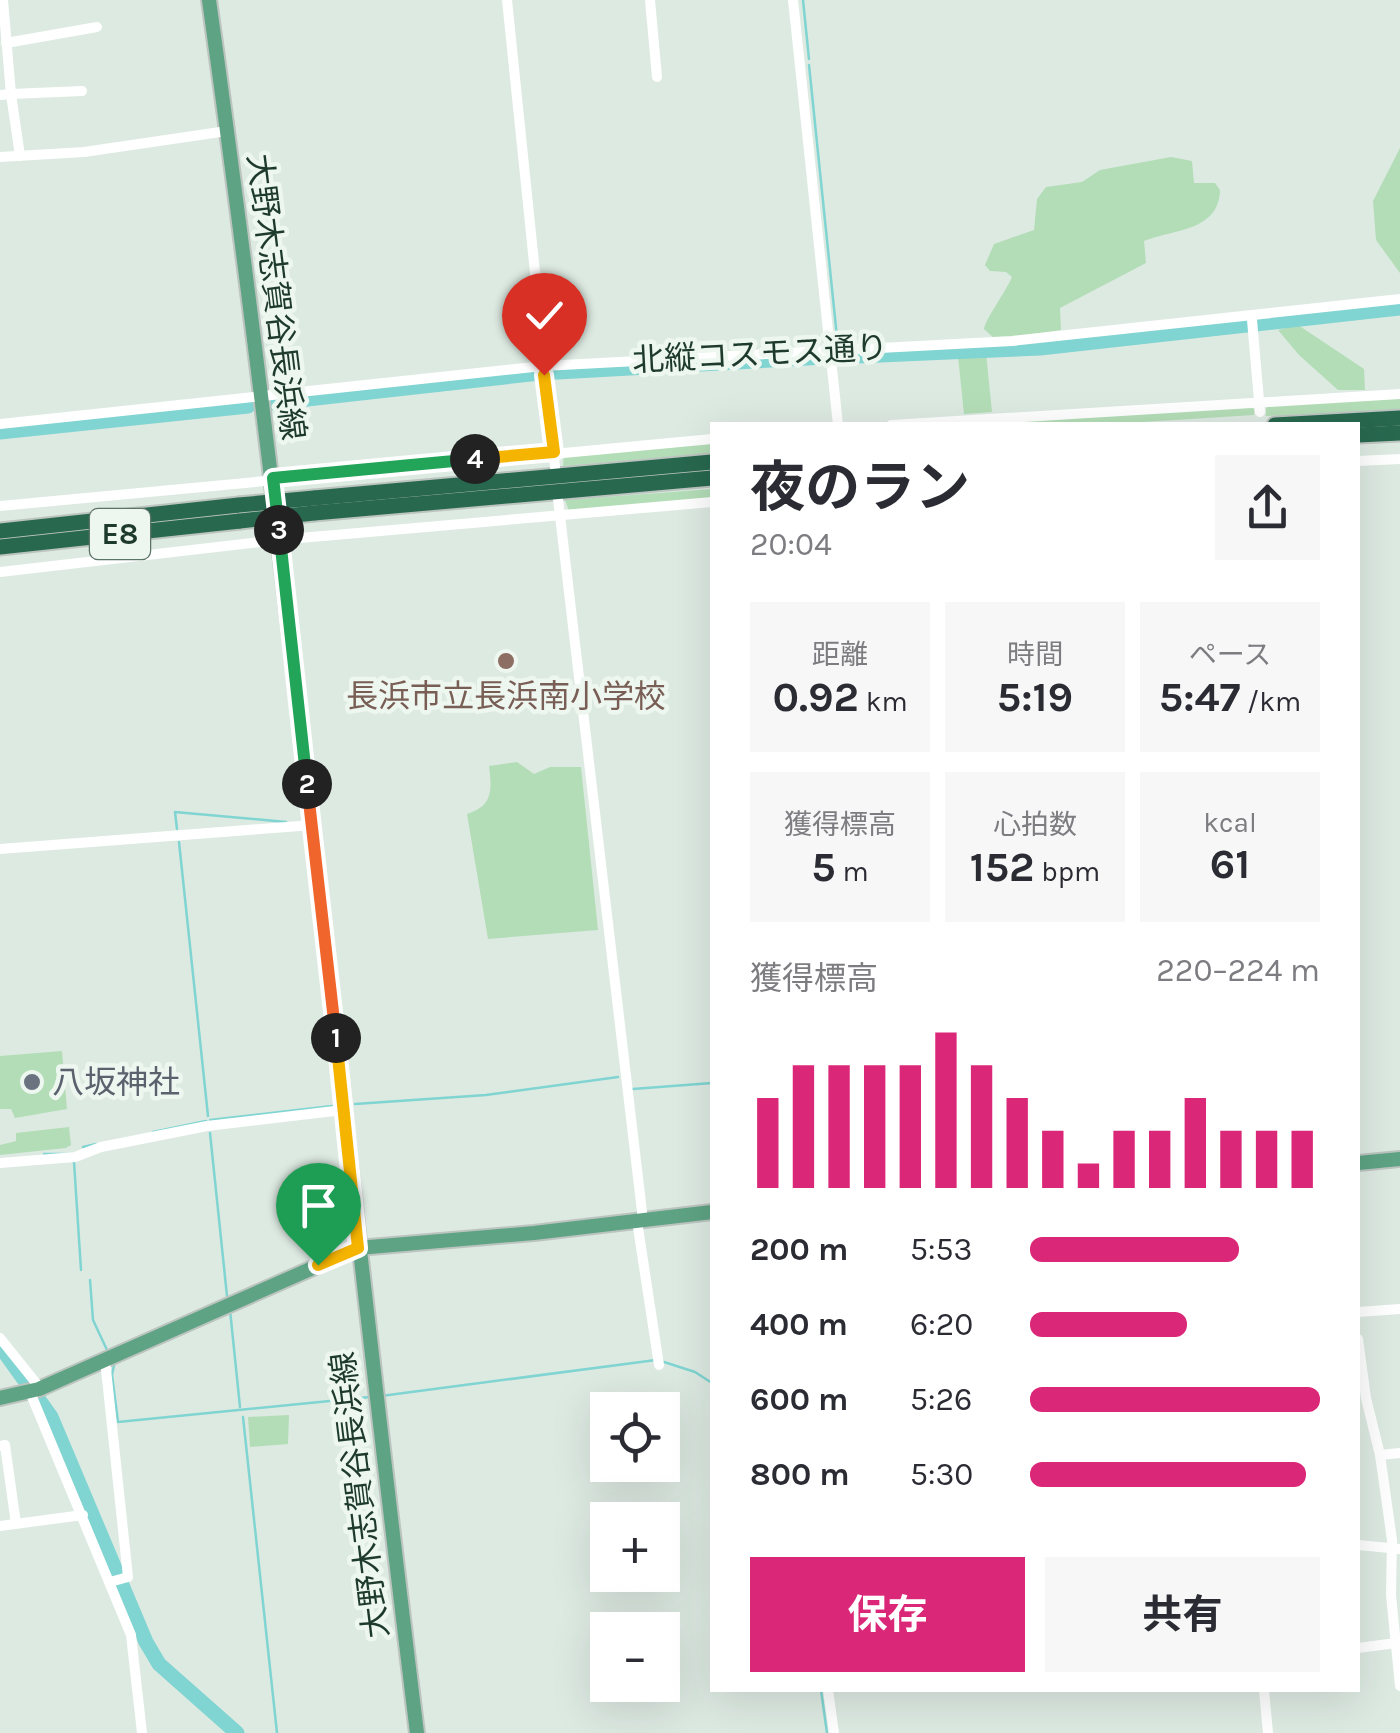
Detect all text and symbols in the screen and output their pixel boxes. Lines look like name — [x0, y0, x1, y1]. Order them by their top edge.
street label: 大野木志賀谷長浜線 — [240, 152, 312, 442]
pin — [502, 273, 587, 376]
icon: check — [517, 288, 572, 343]
street label: 北縦コスモス通り — [631, 329, 889, 379]
pin: 4 — [450, 434, 500, 484]
text: 4 — [467, 442, 483, 475]
button: share — [1215, 455, 1320, 560]
text: 夜のラン — [750, 456, 970, 520]
pin: 3 — [254, 505, 304, 555]
road number: E8 — [90, 509, 150, 559]
text: 3 — [270, 513, 288, 546]
text: 20:04 — [750, 526, 832, 563]
text: 距離 — [812, 638, 868, 671]
text: 時間 — [1007, 638, 1063, 671]
text: ペース — [1189, 638, 1271, 671]
marker: 長浜市立長浜南小学校 — [495, 650, 517, 672]
text: 0.92 — [772, 672, 859, 722]
text: 5:19 — [997, 672, 1073, 722]
text: 5:47 — [1159, 672, 1240, 722]
place label: 長浜市立長浜南小学校 — [346, 678, 666, 715]
text: km — [859, 685, 908, 718]
text: /km — [1240, 685, 1301, 718]
pin: 2 — [282, 759, 332, 809]
text: 2 — [299, 767, 315, 800]
text: kcal — [1203, 806, 1257, 839]
text: 獲得標高 — [784, 808, 896, 841]
text: 心拍数 — [993, 808, 1077, 841]
text: 61 — [1210, 839, 1250, 889]
text: 5 — [811, 842, 836, 892]
text: 152 — [970, 842, 1035, 892]
text: m — [836, 855, 869, 888]
text: bpm — [1035, 855, 1100, 888]
text: 220–224 m — [1156, 952, 1320, 989]
text: 獲得標高 — [750, 960, 878, 997]
pin: 1 — [311, 1013, 361, 1063]
text: 1 — [331, 1021, 341, 1054]
place label: 八坂神社 — [52, 1064, 180, 1101]
marker: 八坂神社 — [21, 1071, 43, 1093]
pin — [276, 1163, 361, 1266]
icon: arrive — [291, 1178, 346, 1233]
text: 200 m — [750, 1231, 848, 1268]
text: 5:53 — [910, 1231, 972, 1268]
text: 400 m — [750, 1306, 848, 1343]
text: 6:20 — [910, 1306, 973, 1343]
street label: 大野木志賀谷長浜線 — [324, 1350, 396, 1640]
text: 600 m — [750, 1381, 848, 1418]
text: 5:26 — [910, 1381, 972, 1418]
map controls — [590, 1392, 680, 1702]
button: locate — [590, 1392, 680, 1482]
text: 800 m — [750, 1456, 850, 1493]
text: 5:30 — [910, 1456, 973, 1493]
button: + — [590, 1502, 680, 1592]
button: 保存 — [750, 1557, 1025, 1672]
button: 共有 — [1045, 1557, 1320, 1672]
button: − — [590, 1612, 680, 1702]

